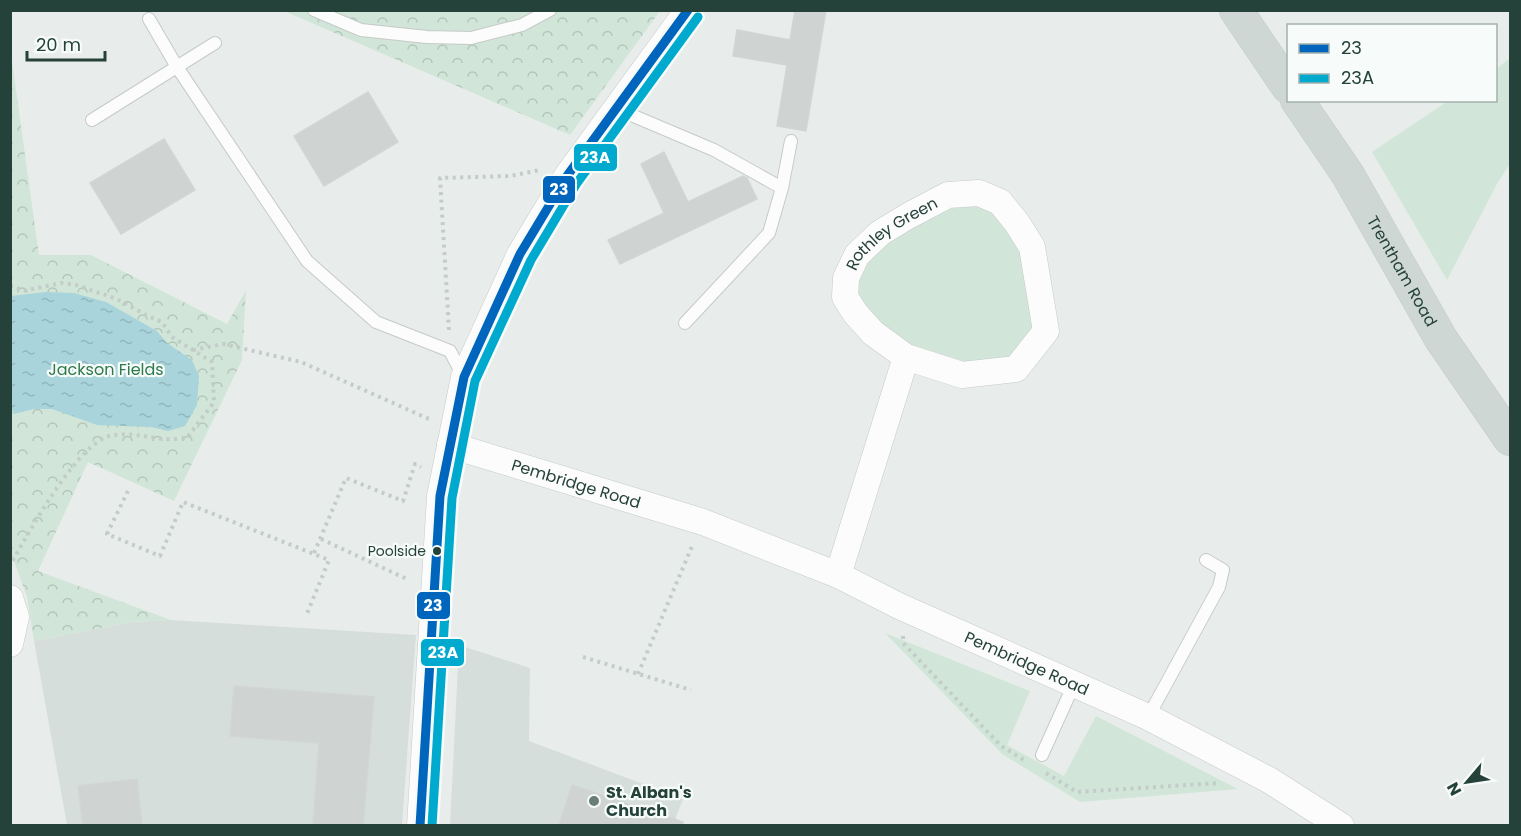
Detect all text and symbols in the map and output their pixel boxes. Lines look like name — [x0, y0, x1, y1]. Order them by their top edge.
scale bar — [27, 24, 105, 62]
legend — [1287, 24, 1497, 102]
text: 20 m — [36, 32, 81, 57]
text: 23 — [1341, 35, 1362, 60]
text: 23A — [1341, 65, 1374, 90]
line badge: 23A — [573, 143, 618, 172]
text: 23A — [580, 146, 611, 169]
line badge: 23 — [542, 175, 576, 204]
text: 23 — [550, 178, 568, 201]
street label: Rothley Green — [840, 191, 942, 274]
street label: Trentham Road — [1362, 211, 1443, 331]
park label: Jackson Fields — [48, 358, 164, 381]
street label: Pembridge Road — [509, 453, 644, 514]
place label: Poolside — [368, 541, 426, 561]
marker: Poolside — [431, 545, 443, 557]
line badge: 23 — [416, 591, 451, 620]
text: 23 — [424, 594, 442, 617]
street label: Pembridge Road — [961, 625, 1093, 701]
line badge: 23A — [420, 638, 465, 667]
text: 23A — [428, 641, 459, 664]
north arrow — [1437, 752, 1497, 812]
text: N — [1441, 778, 1467, 800]
place label: St. Alban's Church — [606, 781, 692, 822]
marker: St. Alban's Church — [587, 794, 601, 808]

